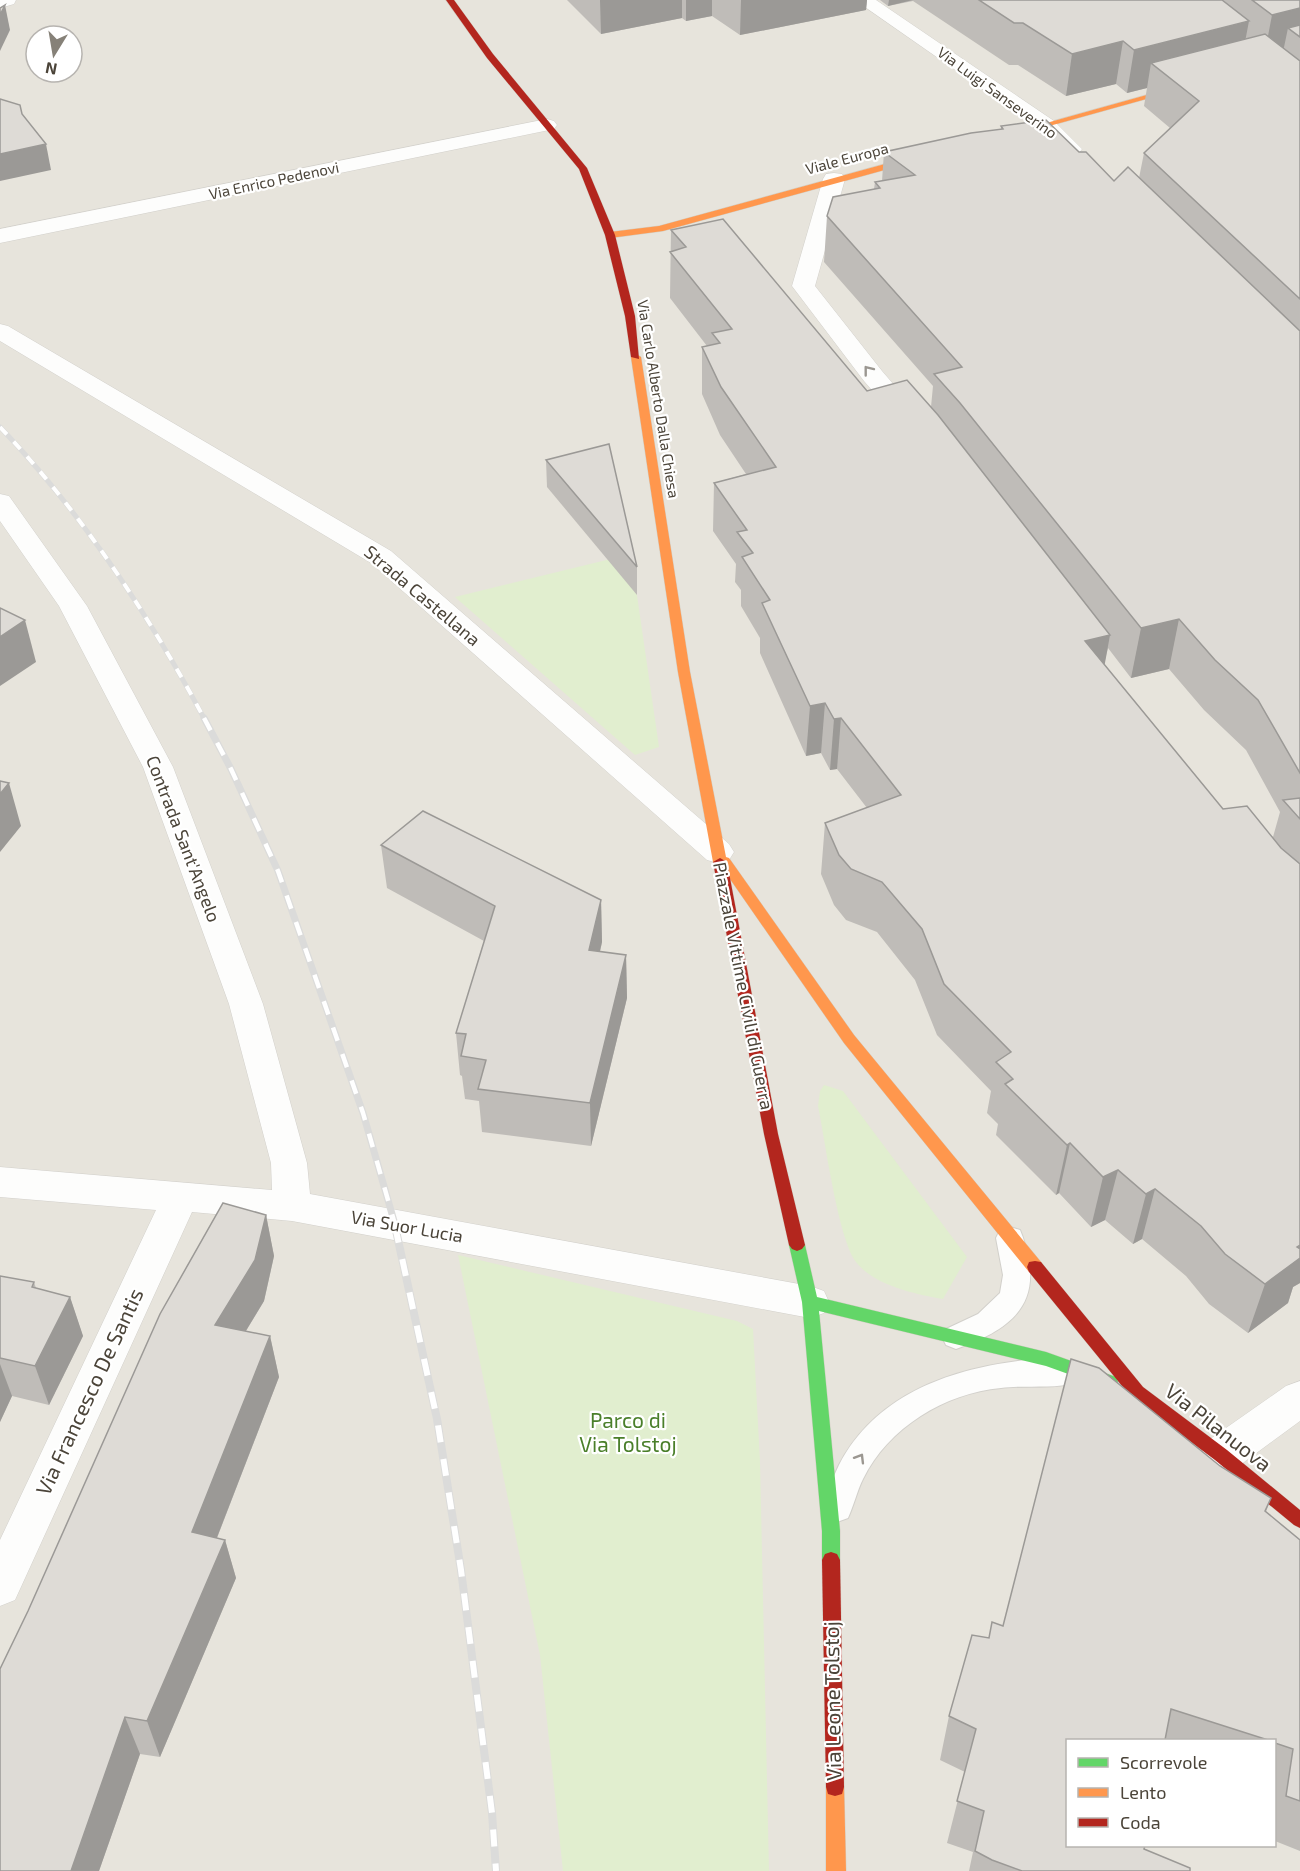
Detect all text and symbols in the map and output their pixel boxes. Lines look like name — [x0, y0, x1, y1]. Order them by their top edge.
north arrow — [24, 24, 84, 84]
street label: Via Luigi Sanseverino — [934, 43, 1061, 142]
text: N — [44, 59, 59, 80]
street label: Viale Europa — [803, 138, 890, 178]
street label: Via Enrico Pedenovi — [207, 157, 341, 203]
street label: Via Carlo Alberto Dalla Chiesa — [634, 298, 684, 499]
one-way arrow — [865, 366, 876, 377]
street label: Strada Castellana — [360, 540, 485, 650]
street label: Contrada Sant'Angelo — [142, 752, 226, 925]
street label: Piazzale Vittime Civili di Guerra — [709, 860, 779, 1111]
street label: Via Suor Lucia — [349, 1205, 465, 1247]
street label: Via Francesco De Santis — [30, 1284, 148, 1499]
street label: Via Pilanuova — [1161, 1378, 1277, 1476]
park label: Parco di Via Tolstoj — [579, 1407, 677, 1457]
one-way arrow — [852, 1454, 864, 1464]
street label: Via Leone Tolstoj — [818, 1621, 846, 1781]
legend — [1066, 1739, 1276, 1847]
text: Scorrevole — [1120, 1751, 1207, 1773]
text: Lento — [1120, 1781, 1166, 1803]
text: Coda — [1120, 1811, 1161, 1833]

